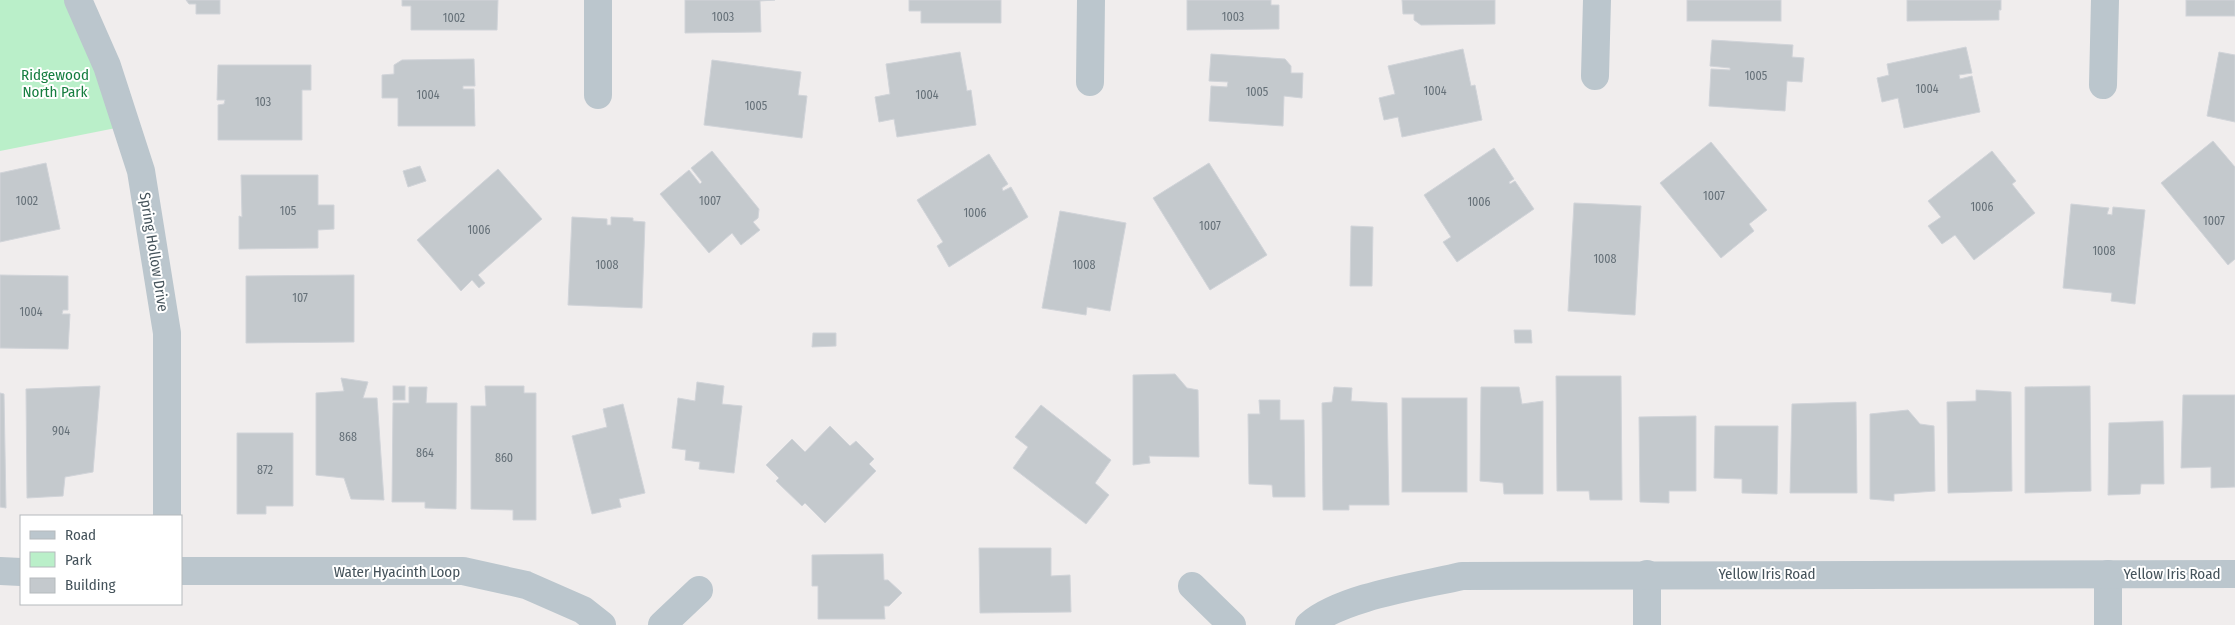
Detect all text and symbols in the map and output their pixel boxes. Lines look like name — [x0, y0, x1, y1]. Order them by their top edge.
house number: 1003 — [712, 10, 734, 24]
house number: 1003 — [1222, 10, 1244, 24]
house number: 1002 — [443, 11, 465, 25]
park label: Ridgewood North Park — [21, 66, 89, 101]
house number: 1005 — [1745, 69, 1768, 83]
house number: 1004 — [1916, 82, 1939, 96]
house number: 1004 — [1424, 84, 1447, 98]
house number: 1005 — [1246, 85, 1269, 99]
house number: 1004 — [417, 88, 440, 102]
house number: 1004 — [916, 88, 939, 102]
house number: 103 — [255, 95, 271, 109]
house number: 1005 — [745, 99, 768, 113]
house number: 1007 — [1703, 189, 1725, 203]
street label: Spring Hollow Drive — [136, 191, 172, 313]
house number: 1002 — [16, 194, 38, 208]
house number: 1007 — [699, 194, 721, 208]
house number: 1006 — [1467, 195, 1491, 209]
house number: 1006 — [1970, 200, 1994, 214]
house number: 105 — [280, 204, 297, 218]
house number: 1006 — [963, 206, 987, 220]
house number: 1007 — [2203, 214, 2225, 228]
house number: 1007 — [1199, 219, 1221, 233]
house number: 1006 — [467, 223, 491, 237]
house number: 1008 — [2092, 244, 2116, 258]
house number: 1008 — [1593, 252, 1617, 266]
house number: 1008 — [595, 258, 619, 272]
house number: 1008 — [1072, 258, 1096, 272]
house number: 107 — [292, 291, 308, 305]
house number: 1004 — [20, 305, 43, 319]
house number: 904 — [52, 424, 70, 438]
house number: 868 — [339, 430, 357, 444]
house number: 864 — [416, 446, 434, 460]
house number: 860 — [495, 451, 513, 465]
house number: 872 — [257, 463, 273, 477]
legend — [20, 515, 182, 605]
text: Road — [65, 526, 96, 544]
text: Park — [65, 551, 92, 569]
street label: Water Hyacinth Loop — [334, 563, 460, 581]
street label: Yellow Iris Road — [1718, 565, 1816, 583]
street label: Yellow Iris Road — [2123, 565, 2221, 583]
text: Building — [65, 576, 116, 594]

